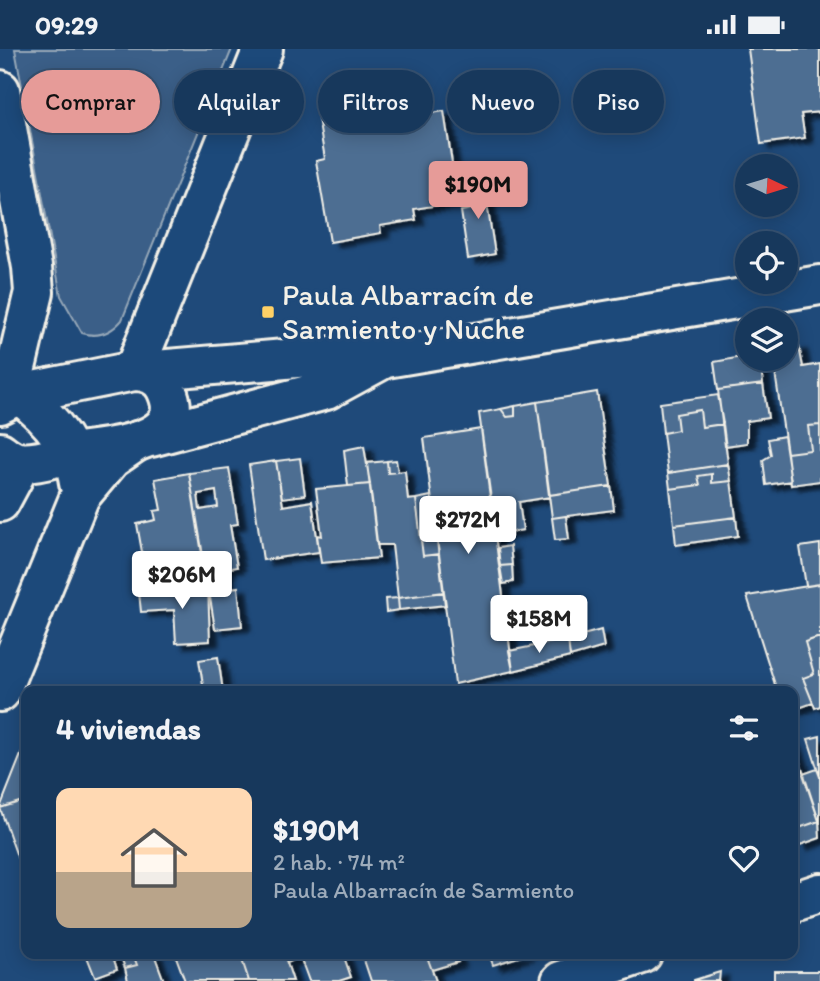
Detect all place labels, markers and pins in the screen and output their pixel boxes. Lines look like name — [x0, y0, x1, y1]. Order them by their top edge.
pin: $190M — [429, 162, 527, 221]
place label: Paula Albarracín de Sarmiento y Nuche — [282, 276, 534, 347]
marker: Paula Albarracín de Sarmiento y Nuche — [260, 304, 276, 320]
pin: $272M — [419, 497, 517, 556]
pin: $206M — [133, 552, 231, 611]
pin: $158M — [490, 595, 588, 655]

